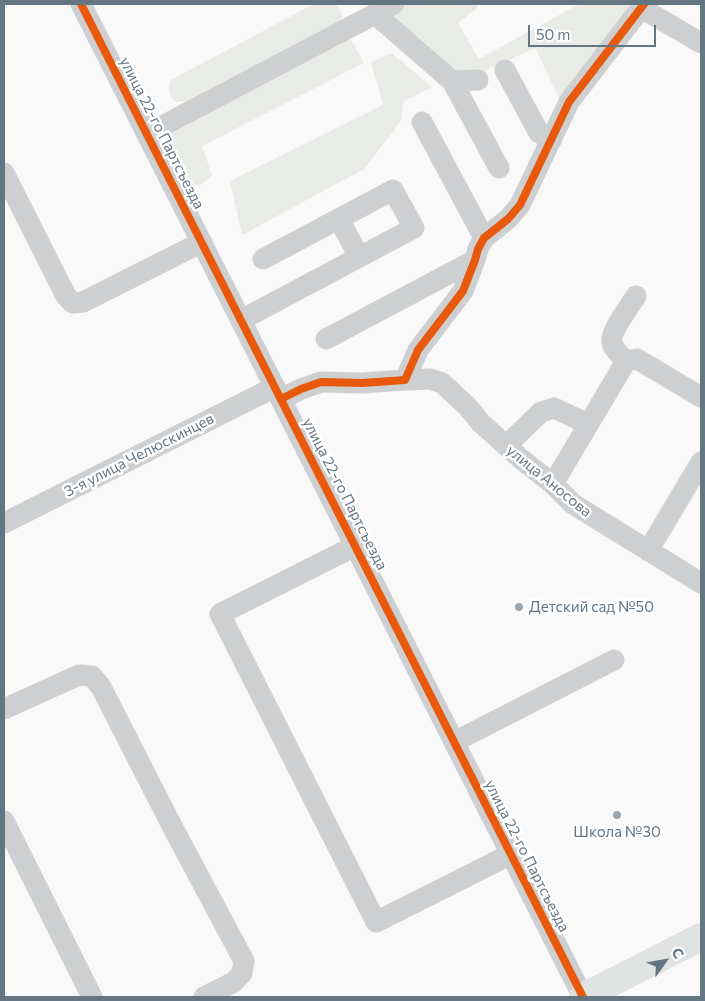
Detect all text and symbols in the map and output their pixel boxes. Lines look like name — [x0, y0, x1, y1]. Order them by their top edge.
scale bar — [530, 15, 658, 47]
text: 50 m — [536, 25, 570, 43]
street label: улица 22-го Партсъезда — [116, 54, 208, 212]
street label: 3-я улица Челюскинцев — [61, 409, 217, 501]
street label: улица 22-го Партсъезда — [299, 415, 391, 573]
street label: улица Аносова — [503, 441, 595, 521]
place label: Детский сад №50 — [529, 598, 654, 616]
marker: Детский сад №50 — [513, 601, 525, 613]
street label: улица 22-го Партсъезда — [481, 777, 573, 935]
marker: Школа №30 — [611, 809, 623, 821]
place label: Школа №30 — [573, 823, 661, 841]
north arrow — [640, 936, 690, 986]
text: С — [668, 944, 688, 961]

